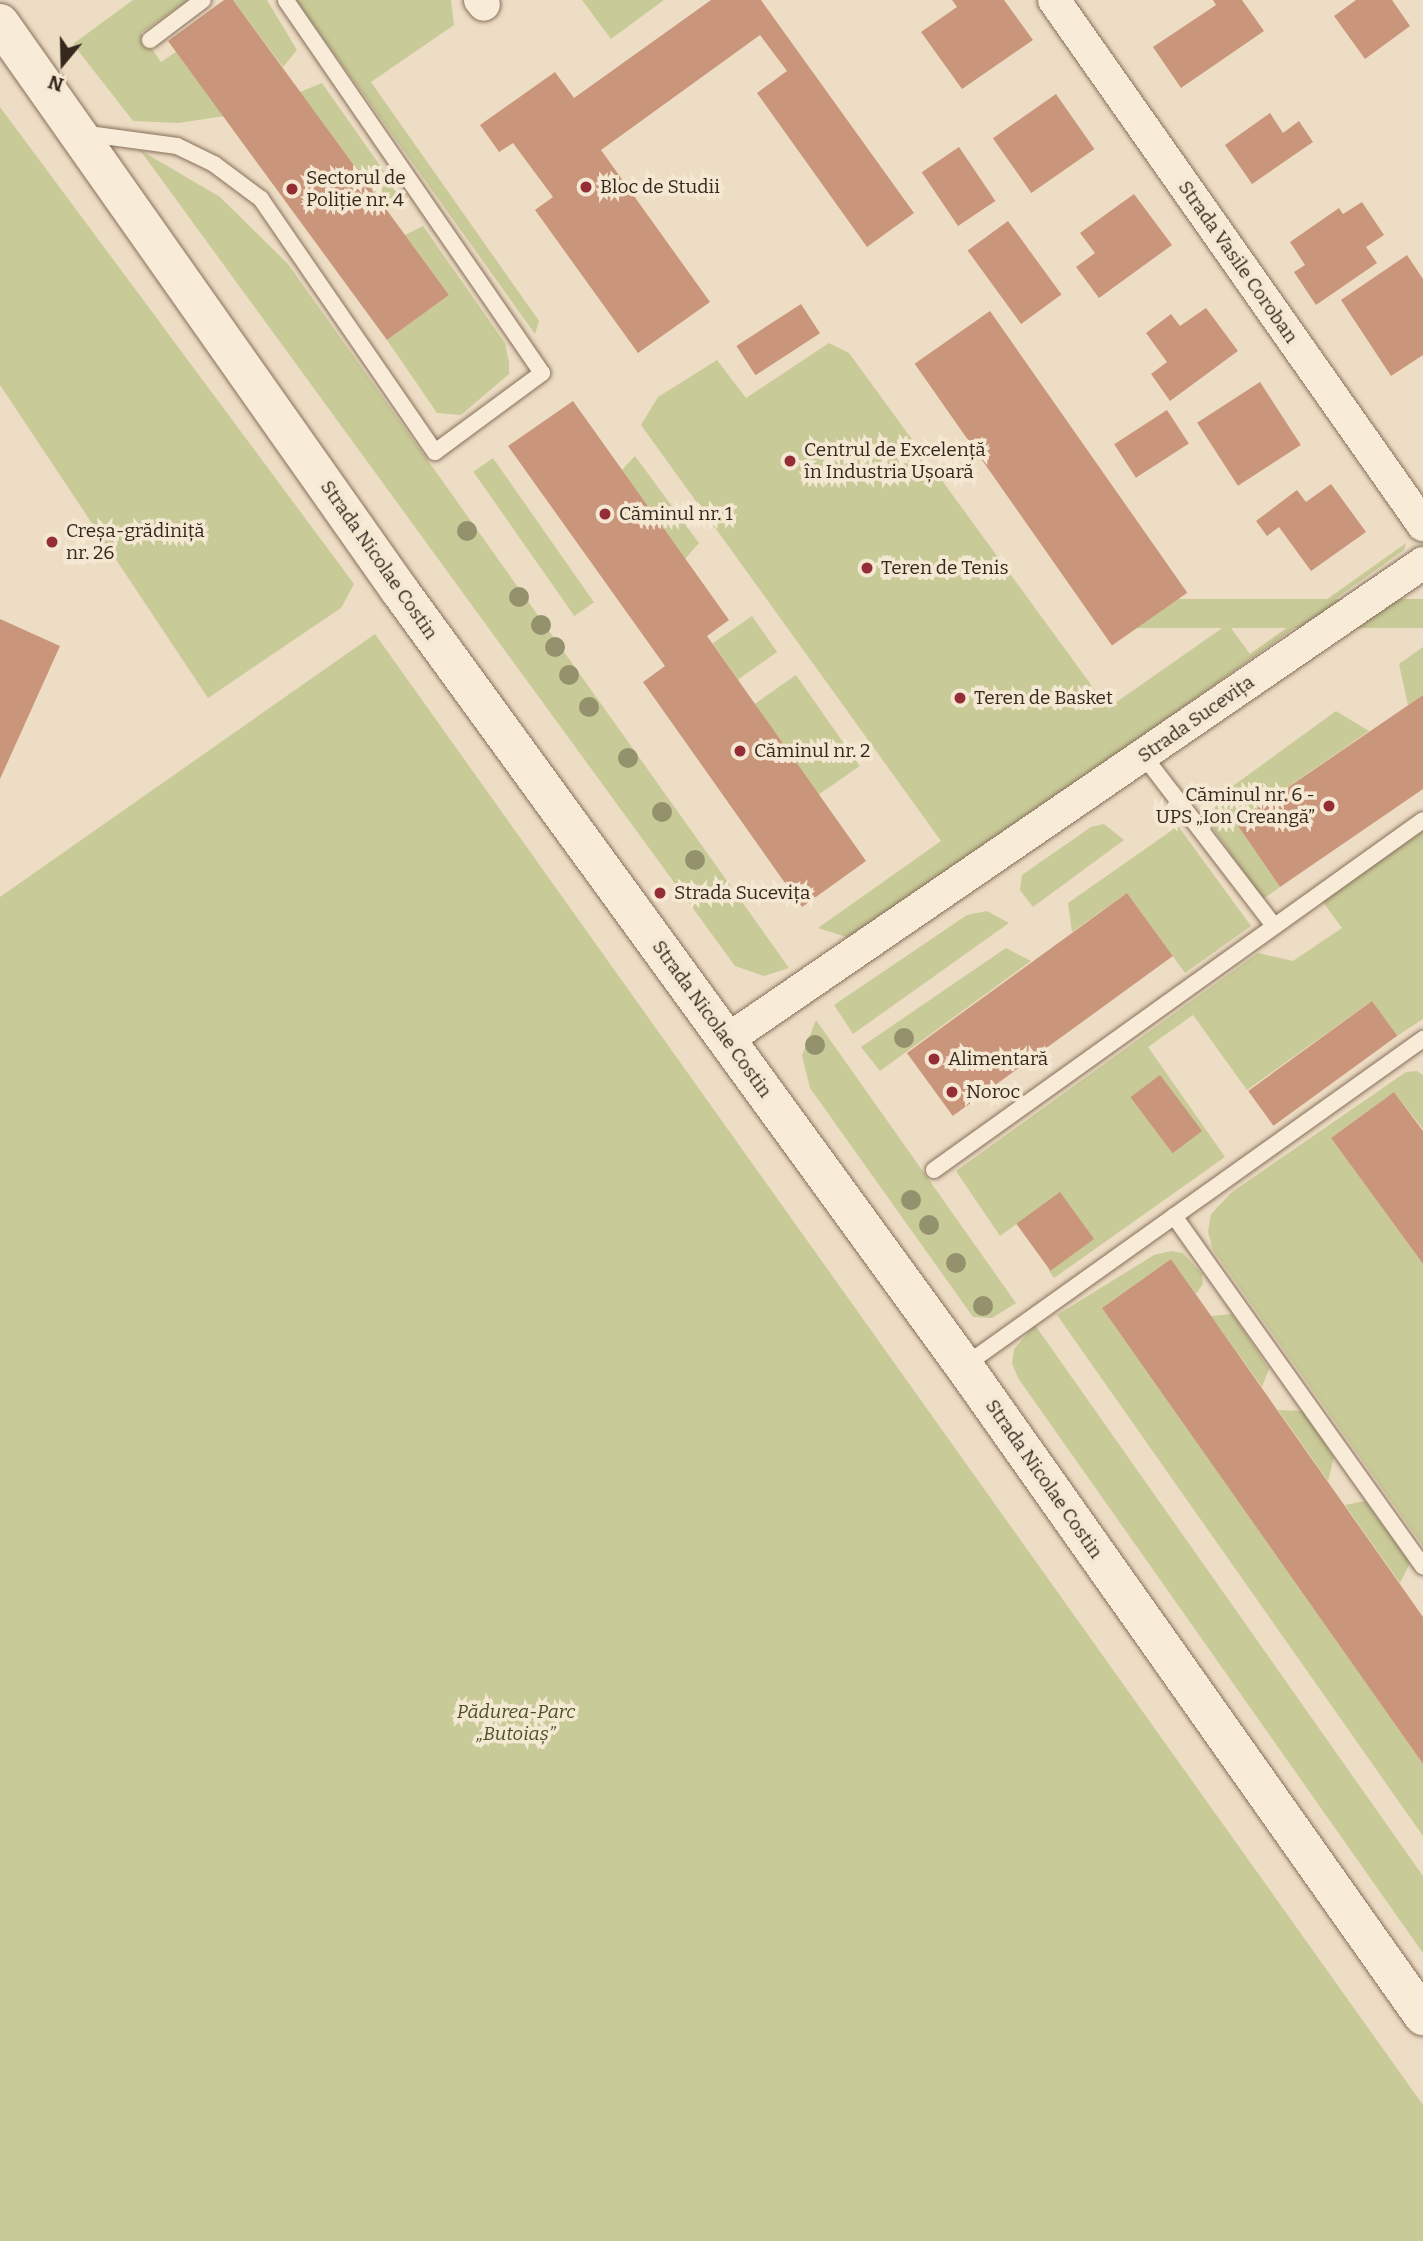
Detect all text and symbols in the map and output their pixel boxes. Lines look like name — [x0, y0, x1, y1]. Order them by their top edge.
north arrow — [28, 28, 98, 98]
text: N — [45, 70, 67, 97]
place label: Sectorul de Poliție nr. 4 — [306, 167, 406, 211]
place label: Bloc de Studii — [600, 176, 720, 198]
street label: Strada Vasile Coroban — [1173, 177, 1303, 347]
marker: Bloc de Studii — [578, 179, 594, 195]
marker: Sectorul de Poliție nr. 4 — [284, 181, 300, 197]
place label: Centrul de Excelență în Industria Ușoară — [804, 439, 986, 483]
marker: Centrul de Excelență în Industria Ușoară — [782, 453, 798, 469]
street label: Strada Nicolae Costin — [316, 476, 442, 644]
place label: Căminul nr. 1 — [619, 503, 733, 525]
marker: Căminul nr. 1 — [597, 506, 613, 522]
place label: Creșa-grădiniță nr. 26 — [66, 520, 205, 564]
marker: Creșa-grădiniță nr. 26 — [44, 534, 60, 550]
place label: Teren de Tenis — [881, 557, 1009, 579]
marker: Teren de Tenis — [859, 560, 875, 576]
street label: Strada Sucevița — [1134, 671, 1258, 767]
place label: Teren de Basket — [974, 687, 1113, 709]
marker: Teren de Basket — [952, 690, 968, 706]
place label: Căminul nr. 2 — [754, 740, 870, 762]
marker: Căminul nr. 2 — [732, 743, 748, 759]
place label: Căminul nr. 6 - UPS „Ion Creangă” — [1156, 784, 1315, 828]
marker: Căminul nr. 6 - UPS „Ion Creangă” — [1321, 798, 1337, 814]
place label: Strada Sucevița — [674, 882, 810, 904]
marker: Strada Sucevița — [652, 885, 668, 901]
street label: Strada Nicolae Costin — [647, 936, 777, 1102]
place label: Alimentară — [948, 1048, 1048, 1070]
marker: Alimentară — [926, 1051, 942, 1067]
place label: Noroc — [966, 1081, 1020, 1103]
marker: Noroc — [944, 1084, 960, 1100]
street label: Strada Nicolae Costin — [981, 1395, 1107, 1563]
park label: Pădurea-Parc „Butoiaș” — [457, 1701, 575, 1745]

